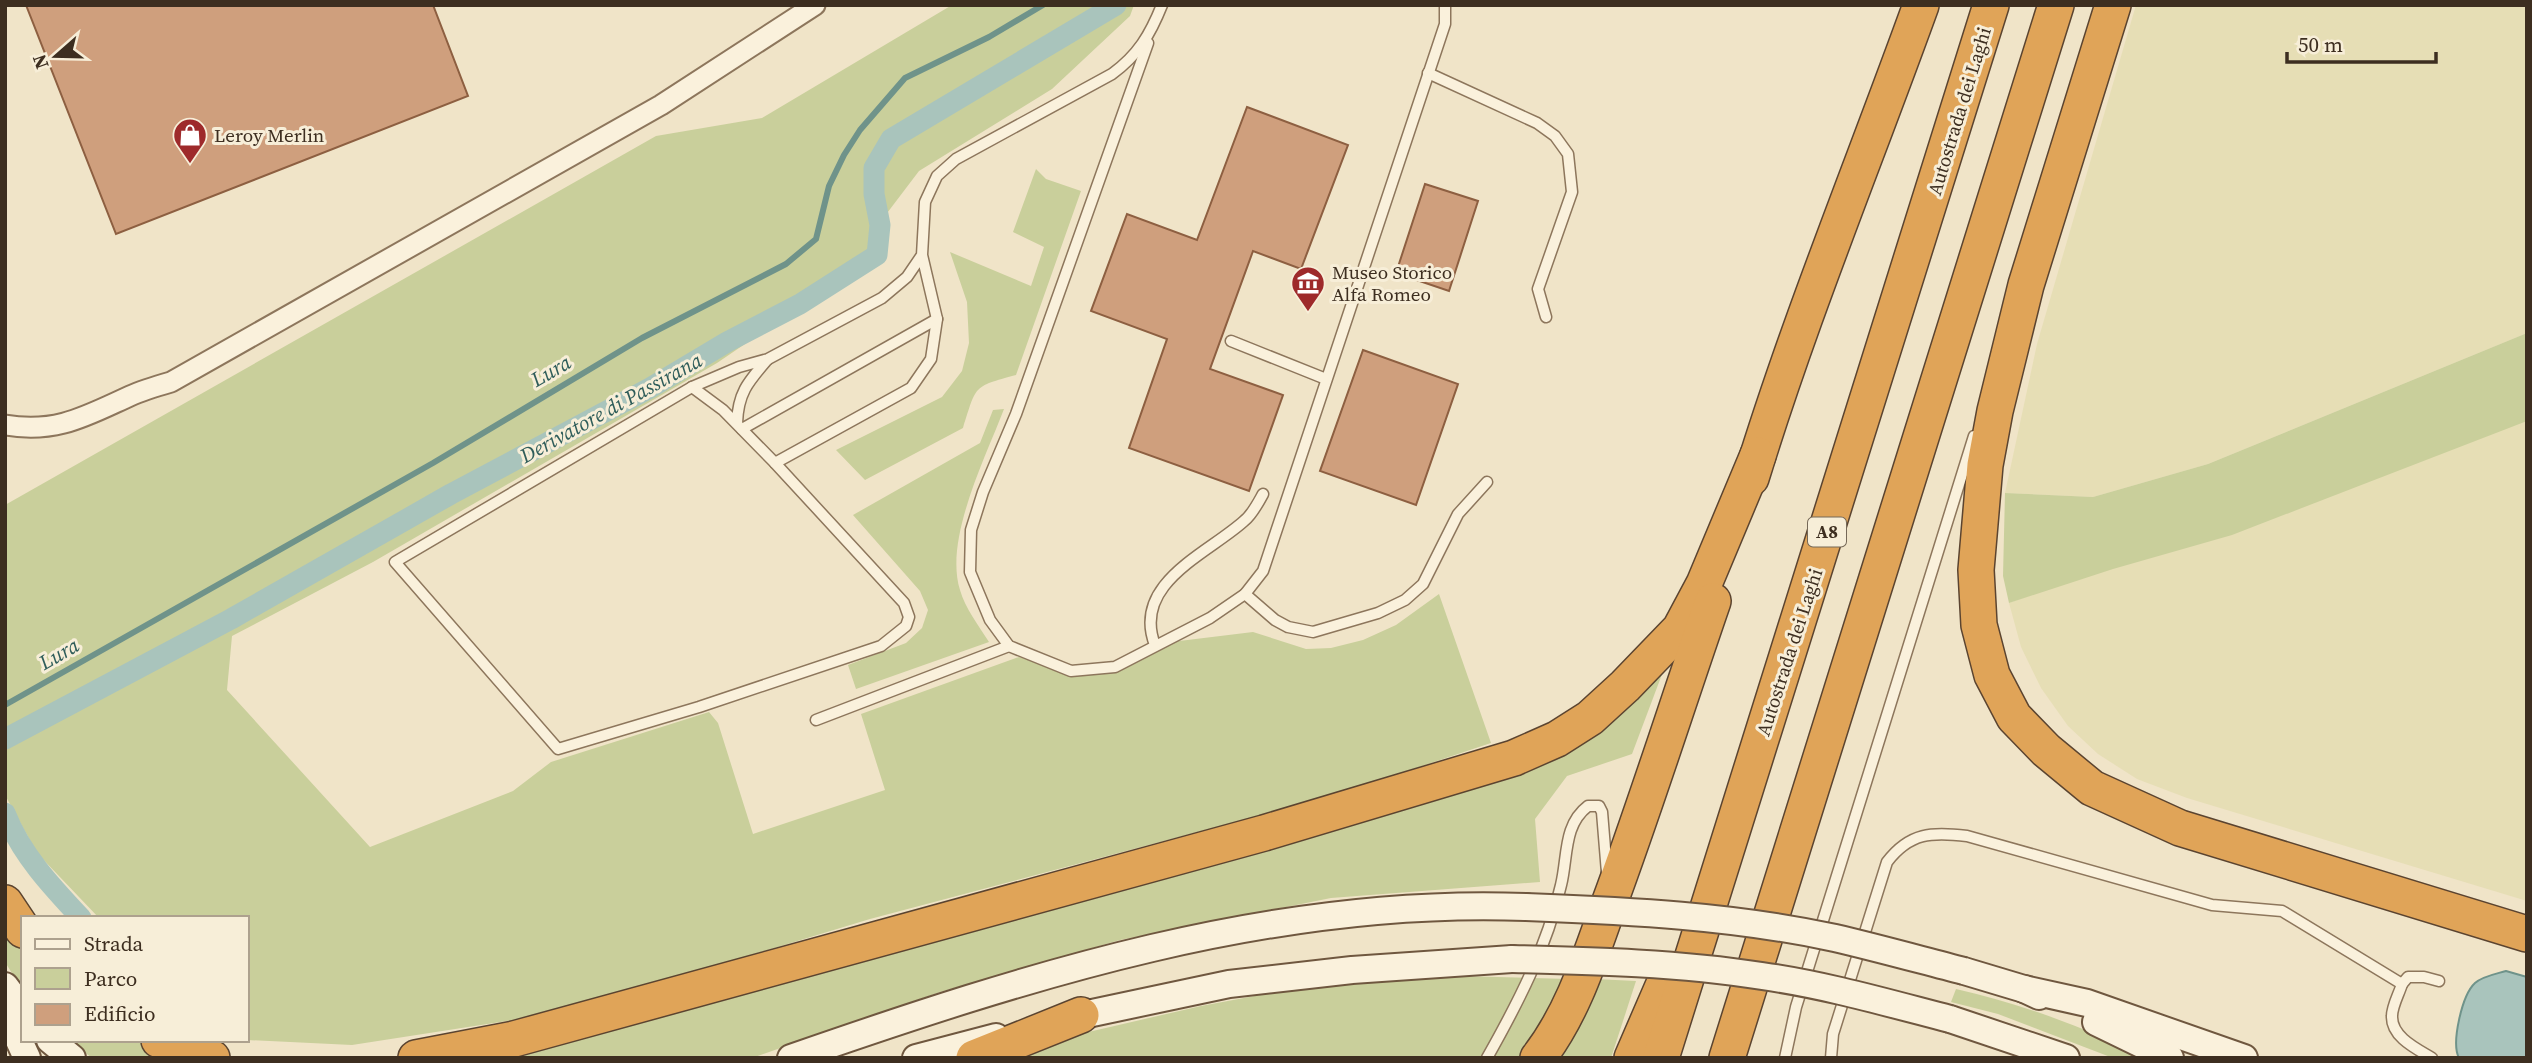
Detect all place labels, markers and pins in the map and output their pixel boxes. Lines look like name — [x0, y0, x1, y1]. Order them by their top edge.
shop icon: Leroy Merlin — [171, 116, 209, 165]
place label: Leroy Merlin — [214, 122, 324, 148]
place label: Museo Storico Alfa Romeo — [1332, 259, 1452, 307]
museum icon: Museo Storico Alfa Romeo — [1289, 264, 1327, 313]

